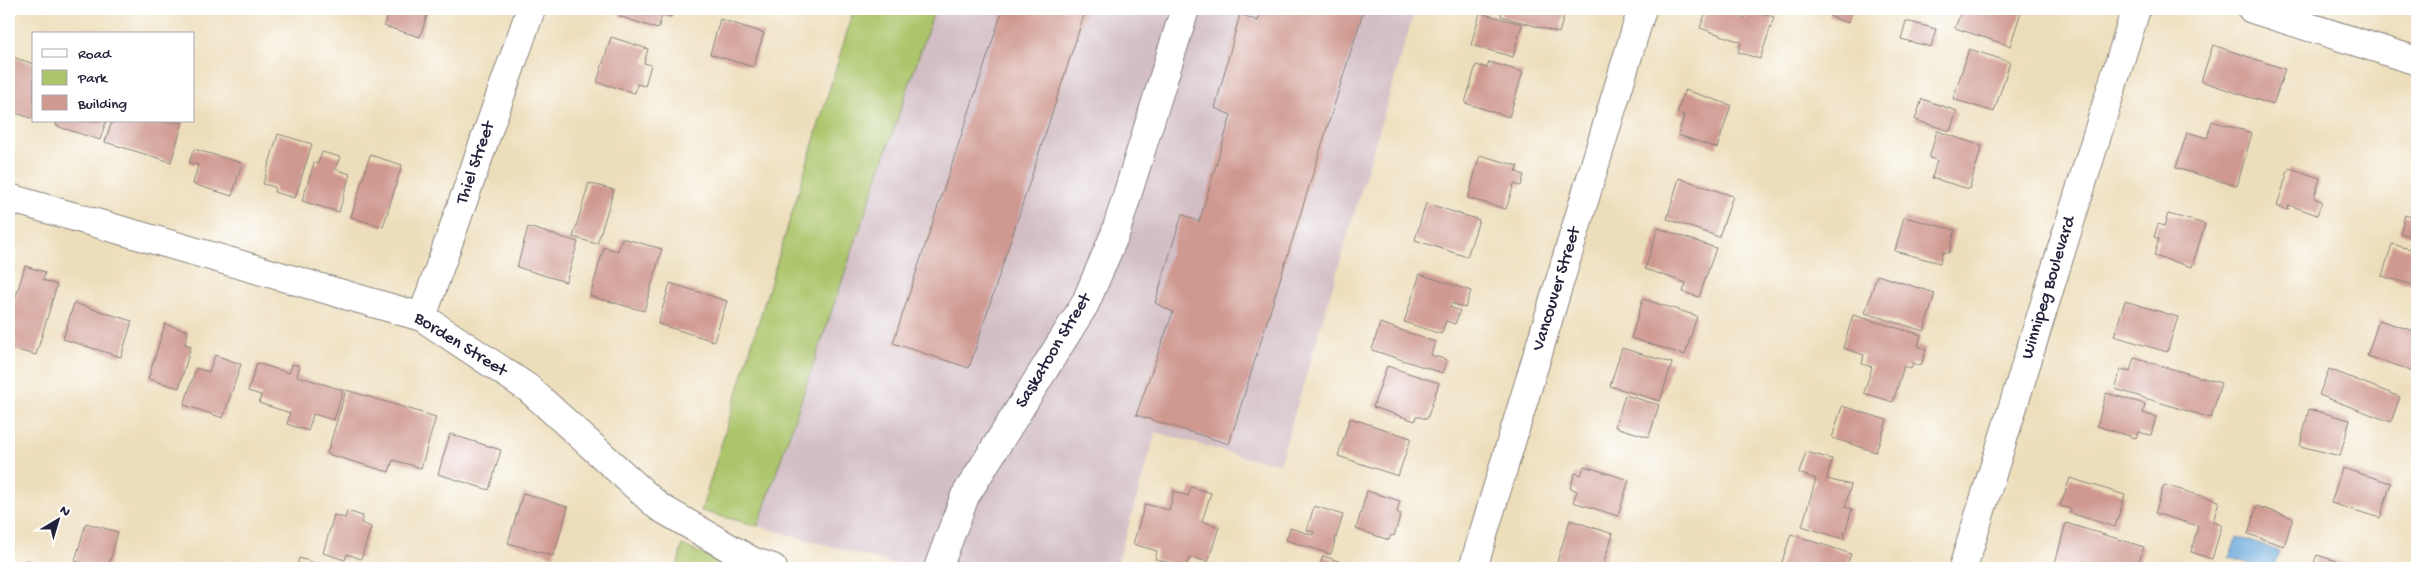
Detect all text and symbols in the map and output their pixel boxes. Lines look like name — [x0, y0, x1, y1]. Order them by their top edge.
legend — [32, 32, 195, 122]
text: Road — [78, 46, 112, 64]
text: Park — [77, 70, 108, 88]
text: Building — [77, 96, 127, 114]
street label: Thiel Street — [452, 117, 500, 208]
street label: Winnipeg Boulevard — [2017, 213, 2081, 362]
street label: Vancouver Street — [1528, 223, 1586, 354]
street label: Saskatoon Street — [1012, 289, 1097, 412]
street label: Borden Street — [409, 308, 512, 383]
north arrow — [32, 494, 82, 544]
text: N — [56, 502, 73, 521]

